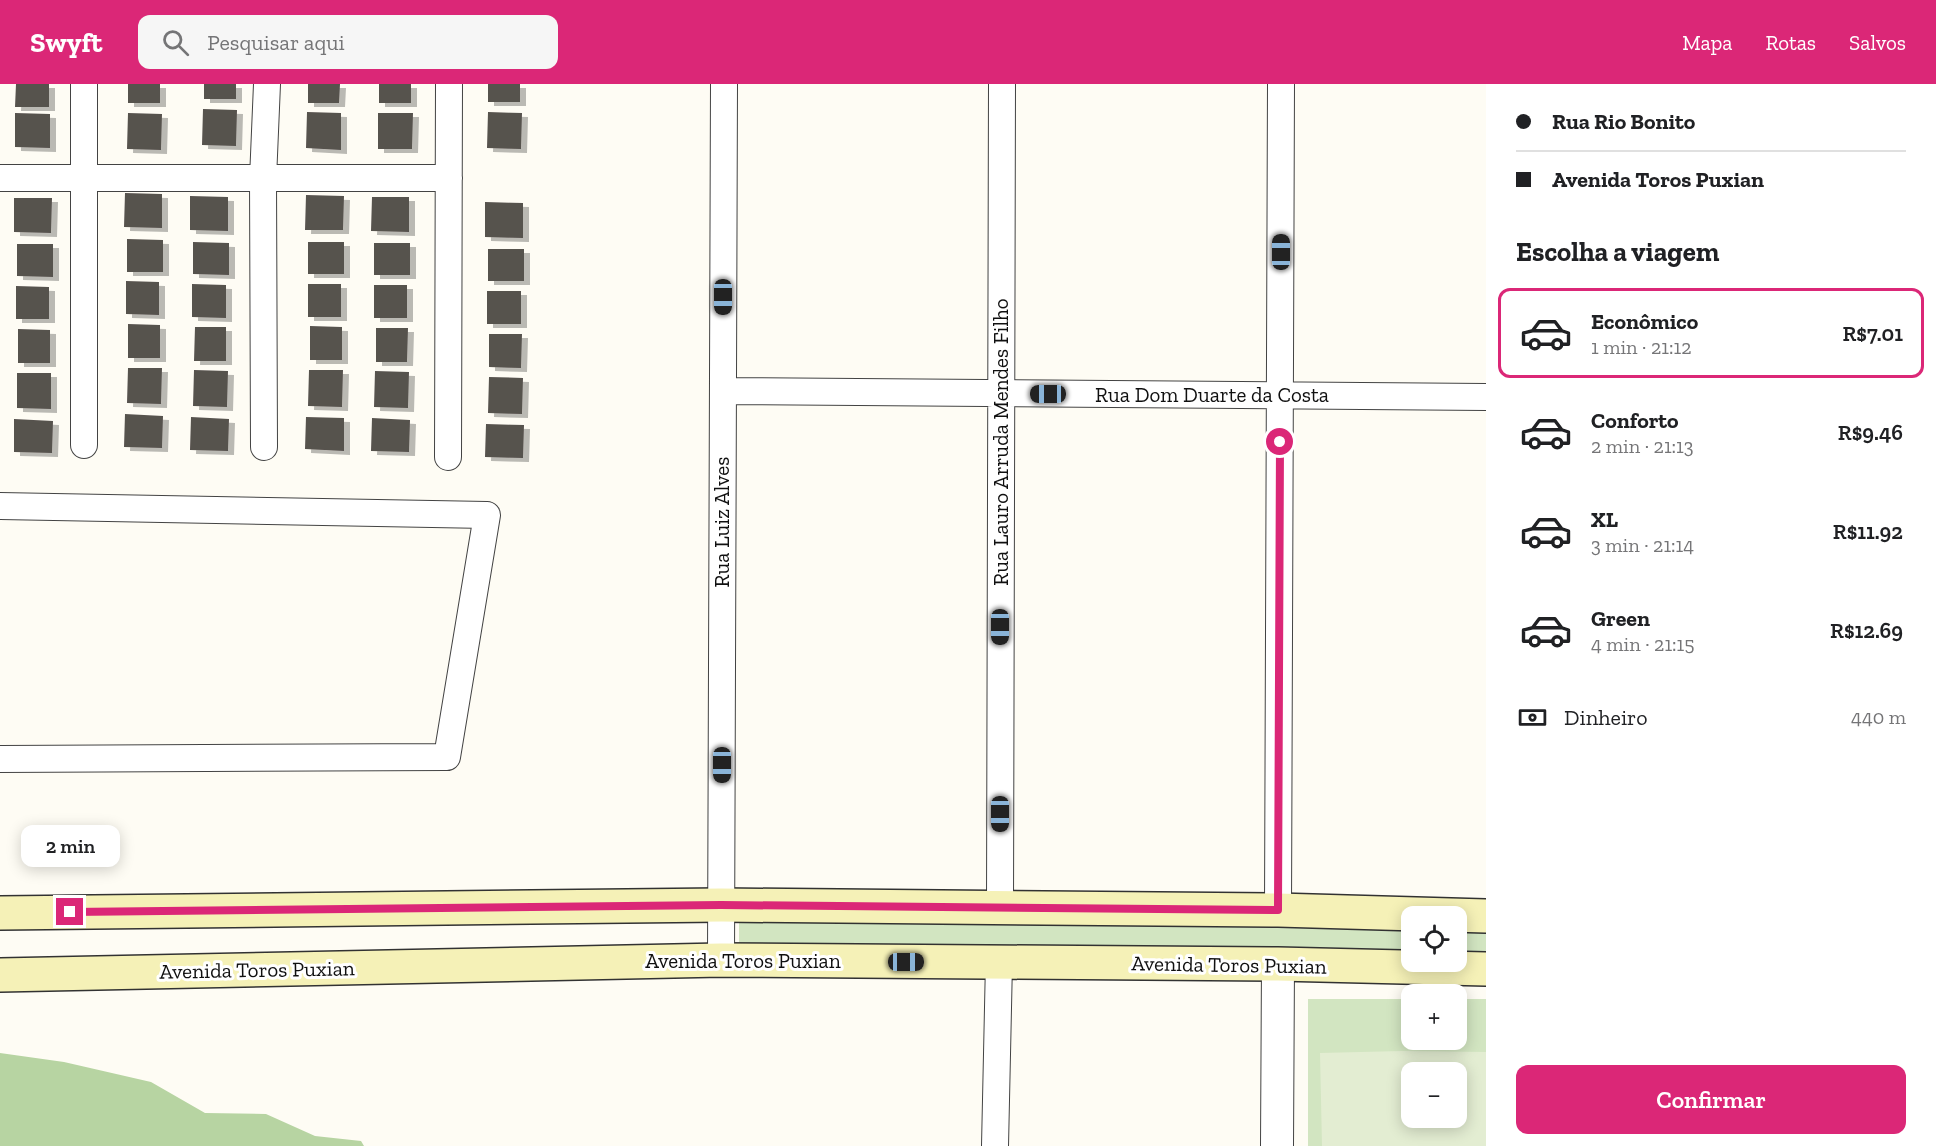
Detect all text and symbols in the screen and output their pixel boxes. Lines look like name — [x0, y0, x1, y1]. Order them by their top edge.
search box — [138, 15, 558, 69]
text: Swyft — [30, 26, 102, 59]
icon: search — [159, 26, 192, 59]
text: Pesquisar aqui — [207, 29, 345, 56]
text: Mapa — [1682, 30, 1732, 55]
text: Rotas — [1765, 30, 1816, 55]
text: Salvos — [1849, 30, 1906, 55]
text: Rua Rio Bonito — [1552, 108, 1695, 135]
text: Avenida Toros Puxian — [1552, 166, 1764, 193]
car — [1272, 234, 1290, 270]
text: Escolha a viagem — [1516, 236, 1719, 268]
car — [714, 279, 732, 315]
street label: Rua Lauro Arruda Mendes Filho — [988, 298, 1013, 586]
icon: car — [1519, 306, 1573, 360]
text: Econômico — [1591, 308, 1698, 335]
text: R$7.01 — [1842, 320, 1903, 347]
text: 1 min · 21:12 — [1591, 335, 1692, 359]
street label: Rua Dom Duarte da Costa — [1095, 382, 1329, 407]
car — [1030, 385, 1066, 403]
icon: car — [1519, 405, 1573, 459]
text: Conforto — [1591, 407, 1679, 434]
text: R$9.46 — [1838, 419, 1903, 446]
route start — [1266, 428, 1293, 455]
text: 2 min · 21:13 — [1591, 434, 1694, 458]
street label: Rua Luiz Alves — [709, 457, 734, 587]
icon: car — [1519, 504, 1573, 558]
text: XL — [1591, 506, 1618, 533]
text: R$11.92 — [1833, 518, 1903, 545]
text: 3 min · 21:14 — [1591, 533, 1694, 557]
icon: car — [1519, 603, 1573, 657]
text: Green — [1591, 605, 1650, 632]
car — [991, 609, 1009, 645]
text: R$12.69 — [1830, 617, 1903, 644]
text: 4 min · 21:15 — [1591, 632, 1695, 656]
icon: cash — [1516, 701, 1549, 734]
text: Dinheiro — [1564, 704, 1648, 731]
text: 440 m — [1851, 705, 1906, 729]
car — [713, 747, 731, 783]
car — [991, 796, 1009, 832]
callout: 2 min — [20, 825, 119, 867]
text: 2 min — [46, 834, 95, 858]
route end — [56, 898, 83, 925]
map controls — [1401, 906, 1467, 1128]
button: locate — [1401, 906, 1467, 972]
street label: Avenida Toros Puxian — [645, 948, 841, 973]
street label: Avenida Toros Puxian — [1131, 950, 1327, 979]
car — [888, 953, 924, 971]
street label: Avenida Toros Puxian — [159, 955, 355, 984]
button: + — [1401, 984, 1467, 1050]
button: − — [1401, 1062, 1467, 1128]
button: Confirmar — [1516, 1065, 1906, 1134]

